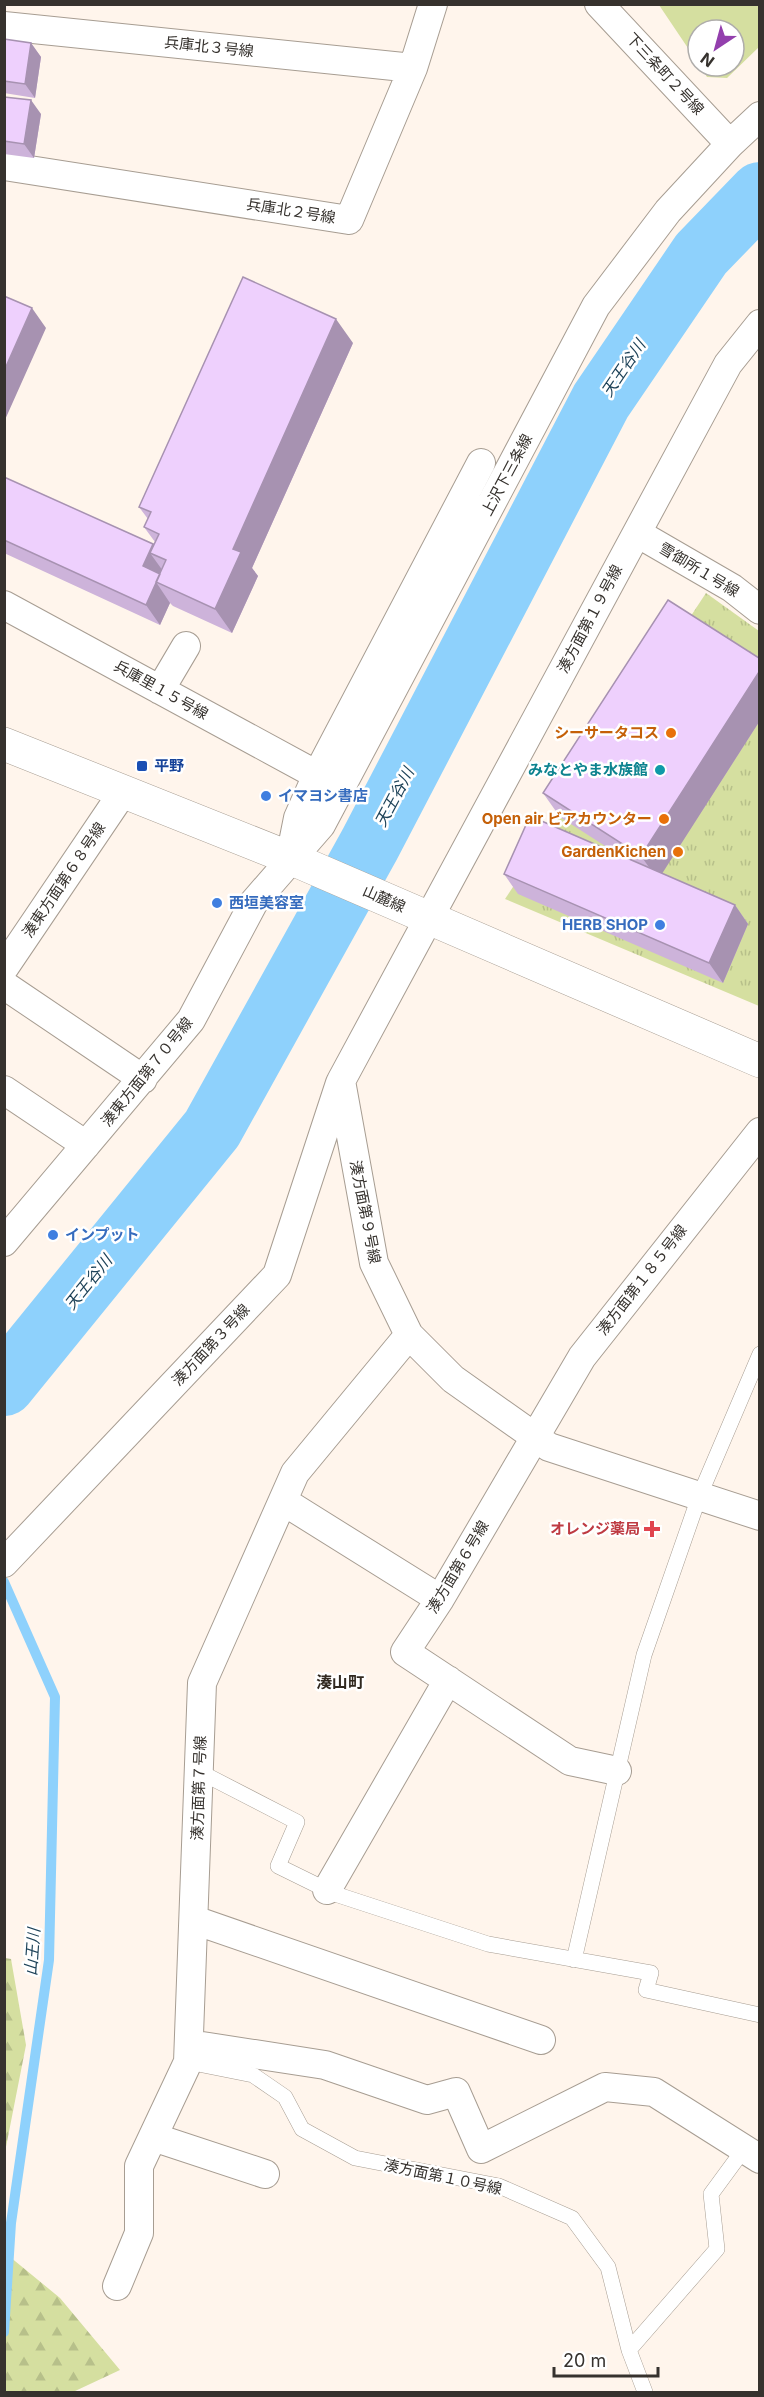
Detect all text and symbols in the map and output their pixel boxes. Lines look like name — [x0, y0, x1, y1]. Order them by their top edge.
north arrow — [686, 18, 746, 78]
street label: 下三条町２号線 — [623, 29, 708, 119]
street label: 兵庫北３号線 — [163, 32, 255, 61]
text: N — [696, 48, 718, 72]
street label: 兵庫北２号線 — [245, 194, 337, 227]
water label: 天王谷川 — [597, 334, 650, 400]
street label: 上沢下三条線 — [477, 431, 536, 519]
street label: 雪御所１号線 — [656, 538, 743, 601]
street label: 湊方面第１９号線 — [553, 561, 626, 676]
street label: 兵庫里１５号線 — [111, 656, 212, 723]
place label: シーサータコス — [554, 723, 659, 742]
marker: シーサータコス — [664, 726, 678, 740]
place label: 平野 — [154, 756, 184, 775]
marker: 平野 — [135, 759, 149, 773]
place label: みなとやま水族館 — [528, 760, 648, 779]
water label: 天王谷川 — [370, 762, 419, 830]
marker: みなとやま水族館 — [653, 763, 667, 777]
place label: イマヨシ書店 — [278, 786, 368, 805]
marker: イマヨシ書店 — [259, 789, 273, 803]
place label: Open air ビアカウンター — [482, 809, 652, 828]
marker: Open air ビアカウンター — [657, 812, 671, 826]
street label: 湊東方面第６８号線 — [18, 818, 109, 941]
place label: GardenKichen — [561, 842, 666, 861]
marker: GardenKichen — [671, 845, 685, 859]
street label: 山麓線 — [360, 881, 409, 916]
place label: 西垣美容室 — [229, 893, 304, 912]
marker: 西垣美容室 — [210, 896, 224, 910]
place label: HERB SHOP — [562, 915, 648, 934]
marker: HERB SHOP — [653, 918, 667, 932]
street label: 湊東方面第７０号線 — [97, 1013, 196, 1130]
street label: 湊方面第９号線 — [346, 1159, 385, 1265]
street label: 湊方面第１８５号線 — [593, 1221, 691, 1339]
place label: インプット — [65, 1225, 140, 1244]
marker: インプット — [46, 1228, 60, 1242]
water label: 天王谷川 — [60, 1249, 117, 1313]
street label: 湊方面第３号線 — [168, 1300, 253, 1390]
street label: 湊方面第６号線 — [422, 1517, 493, 1617]
place label: オレンジ薬局 — [550, 1519, 640, 1538]
marker: オレンジ薬局 — [645, 1522, 659, 1536]
district label: 湊山町 — [316, 1672, 364, 1692]
street label: 湊方面第７号線 — [187, 1735, 210, 1841]
water label: 山王川 — [20, 1925, 44, 1977]
street label: 湊方面第１０号線 — [382, 2155, 504, 2198]
scale bar — [554, 2340, 658, 2378]
text: 20 m — [563, 2350, 606, 2371]

